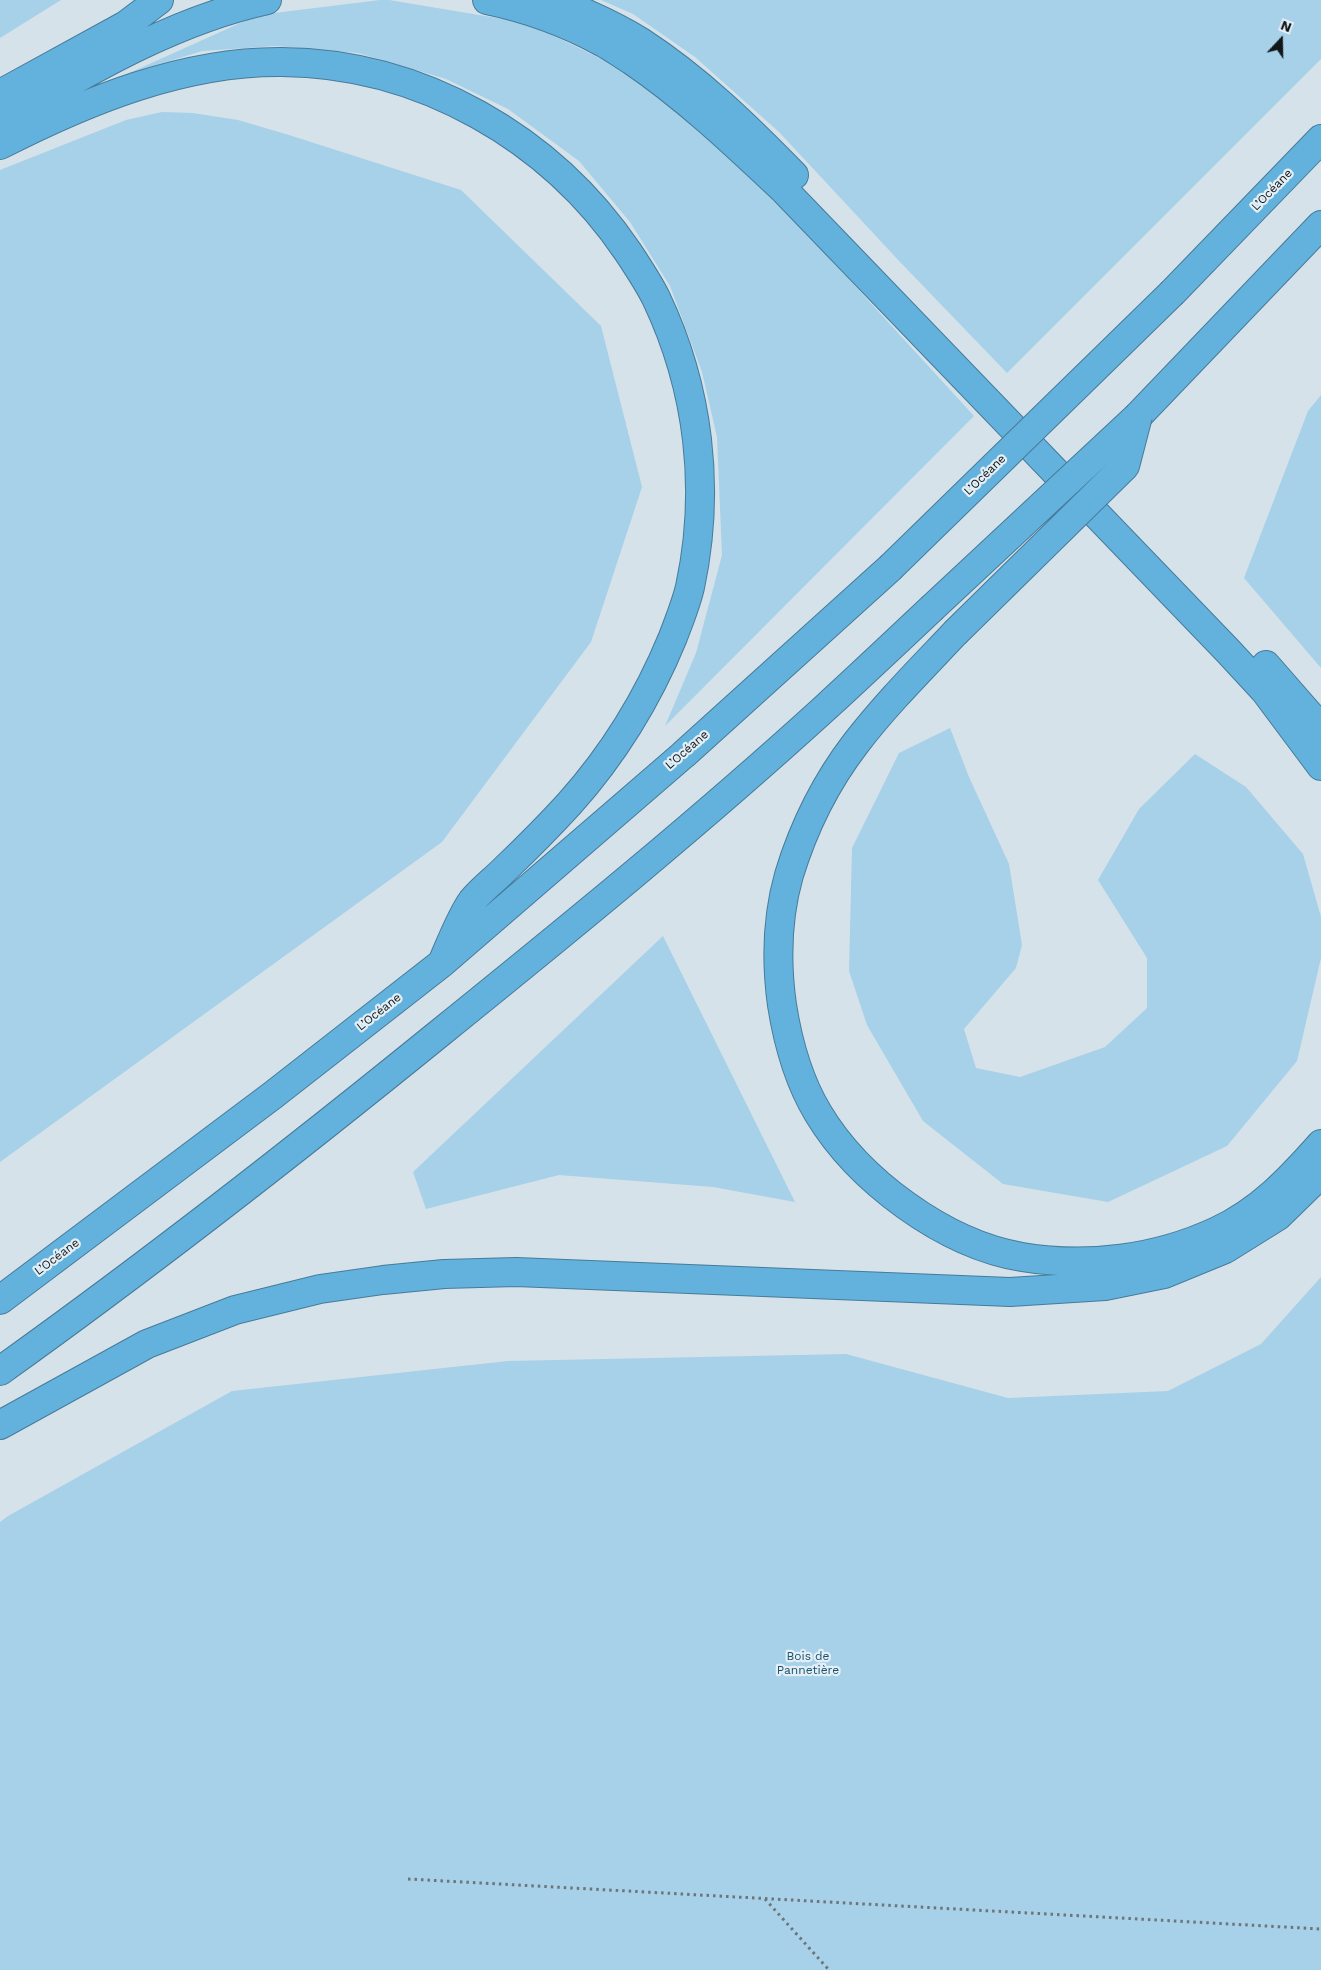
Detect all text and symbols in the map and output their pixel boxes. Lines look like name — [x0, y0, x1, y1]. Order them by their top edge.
north arrow — [1256, 15, 1306, 65]
text: N — [1279, 17, 1294, 35]
street label: L’Océane — [1249, 166, 1295, 214]
street label: L’Océane — [961, 452, 1009, 498]
street label: L’Océane — [663, 727, 711, 773]
street label: L’Océane — [354, 990, 404, 1034]
street label: L’Océane — [32, 1236, 82, 1278]
park label: Bois de Pannetière — [777, 1649, 839, 1677]

